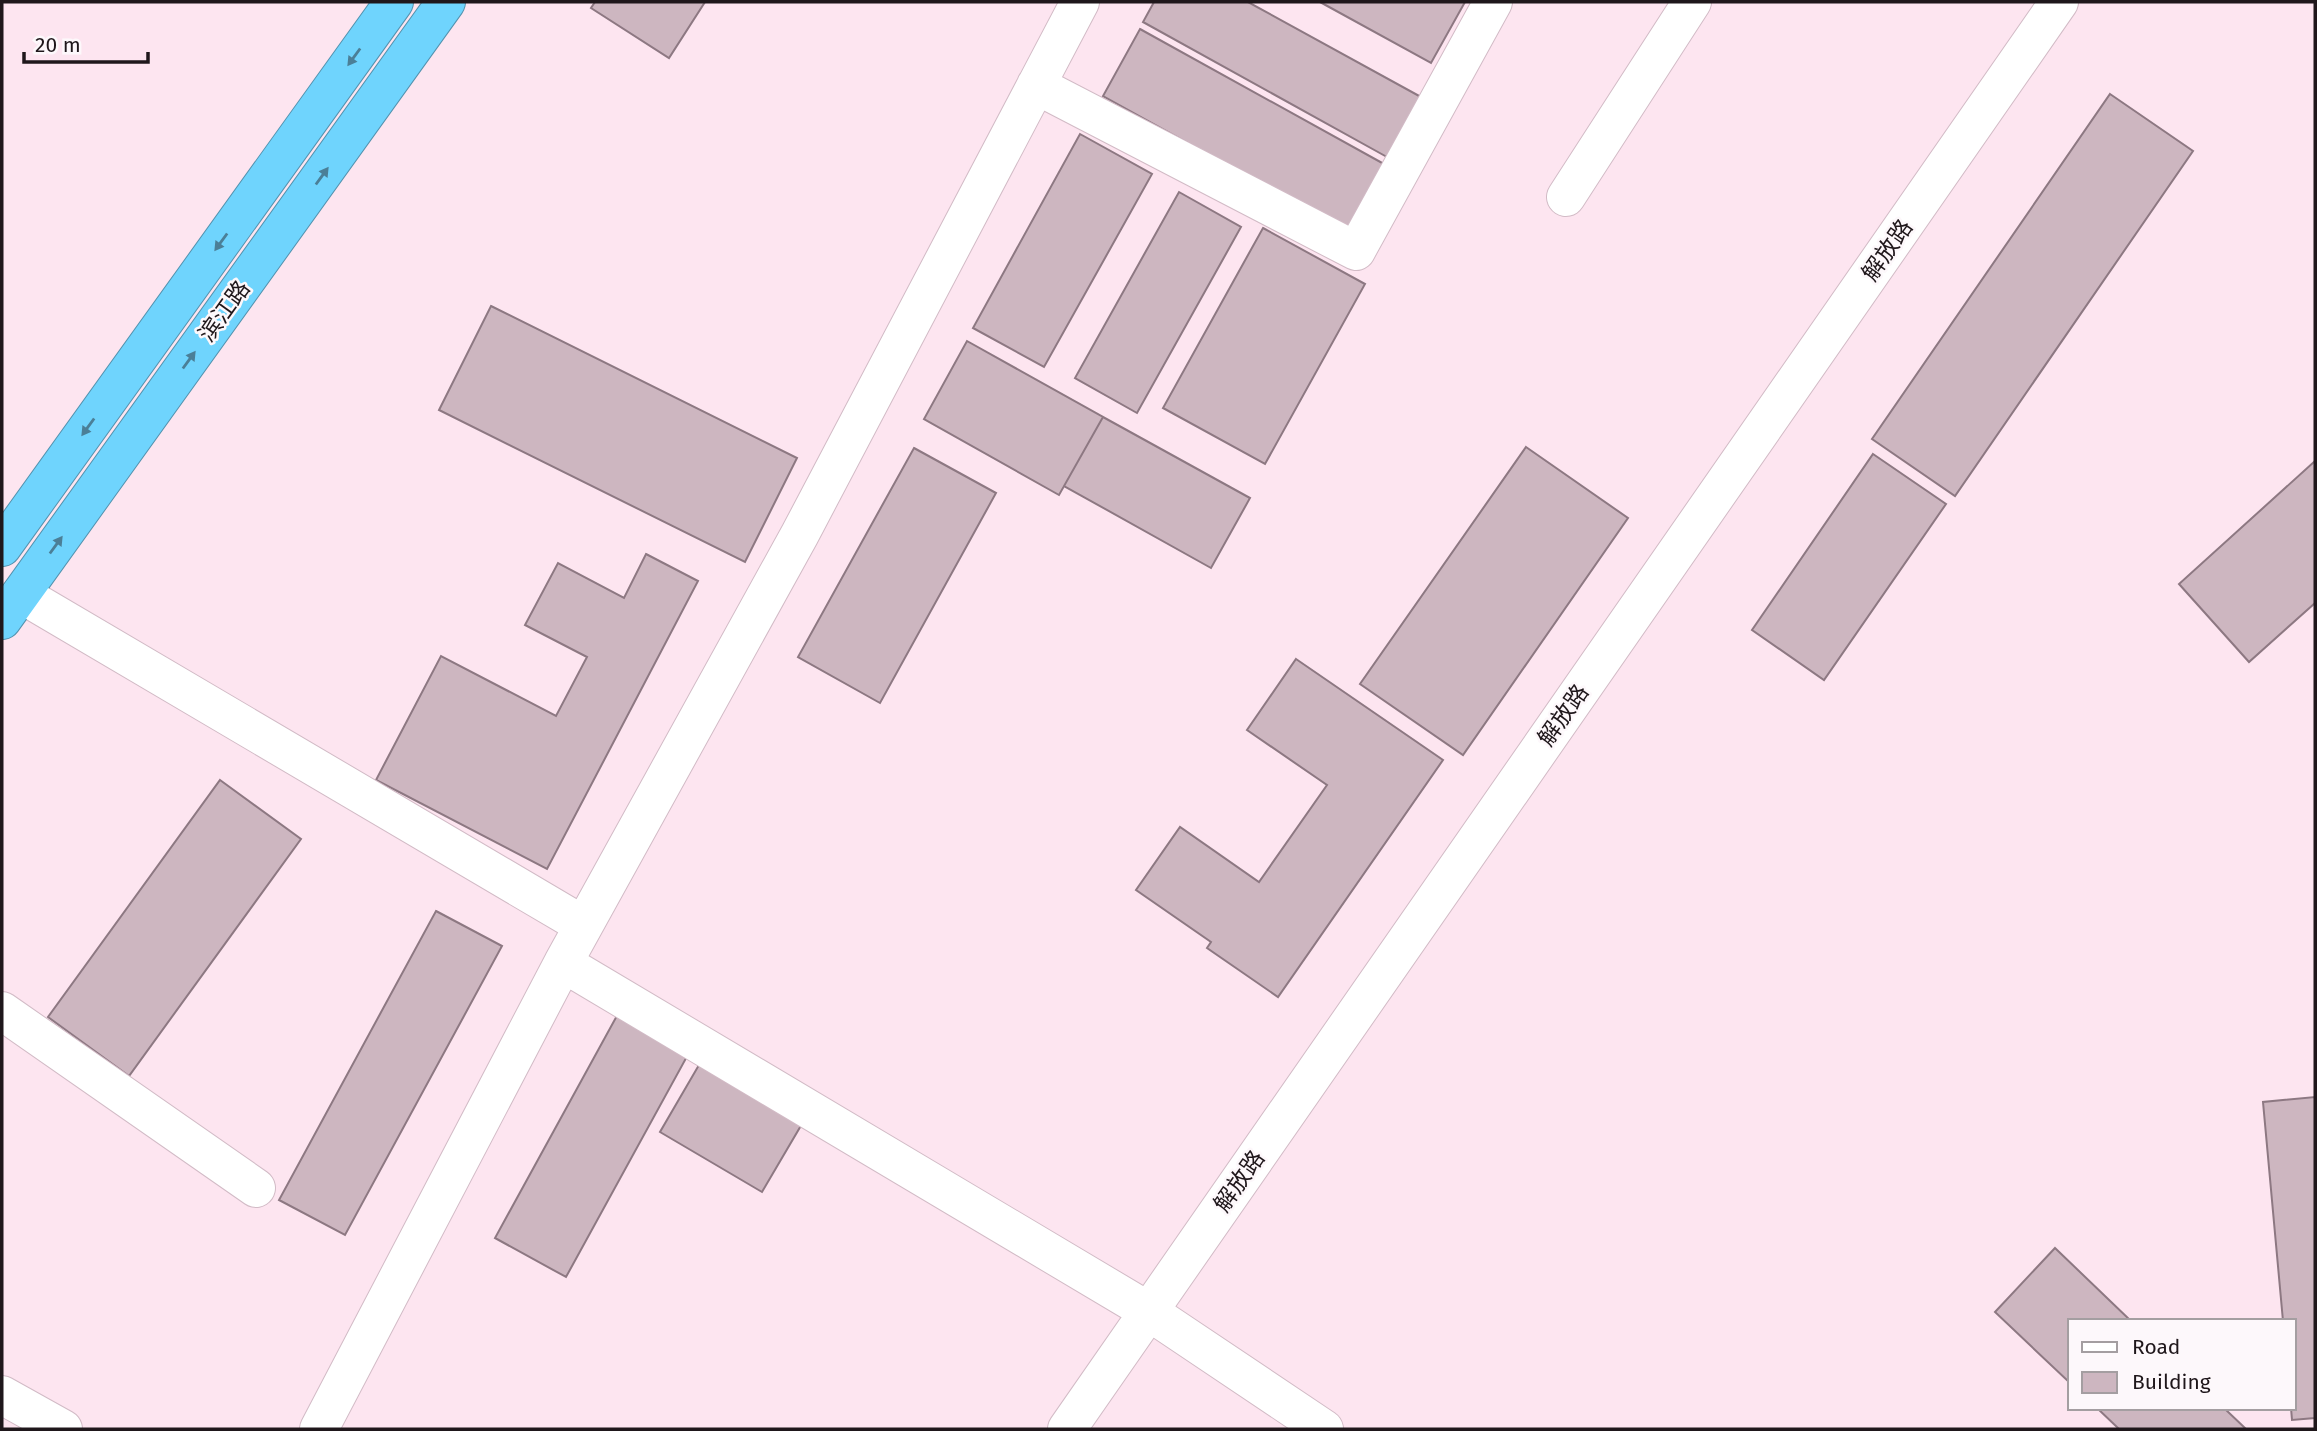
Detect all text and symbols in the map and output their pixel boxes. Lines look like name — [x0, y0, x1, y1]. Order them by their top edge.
scale bar — [24, 21, 149, 65]
text: 20 m — [35, 32, 81, 58]
one-way arrow — [347, 48, 361, 66]
one-way arrow — [315, 167, 329, 185]
street label: 解放路 — [1856, 214, 1918, 286]
one-way arrow — [214, 233, 228, 251]
street label: 滨江路 — [192, 275, 256, 347]
one-way arrow — [182, 351, 196, 369]
one-way arrow — [81, 417, 96, 435]
one-way arrow — [49, 536, 63, 554]
street label: 解放路 — [1532, 679, 1594, 751]
street label: 解放路 — [1208, 1145, 1270, 1217]
legend — [2068, 1319, 2296, 1410]
text: Road — [2132, 1334, 2180, 1360]
text: Building — [2132, 1369, 2211, 1395]

